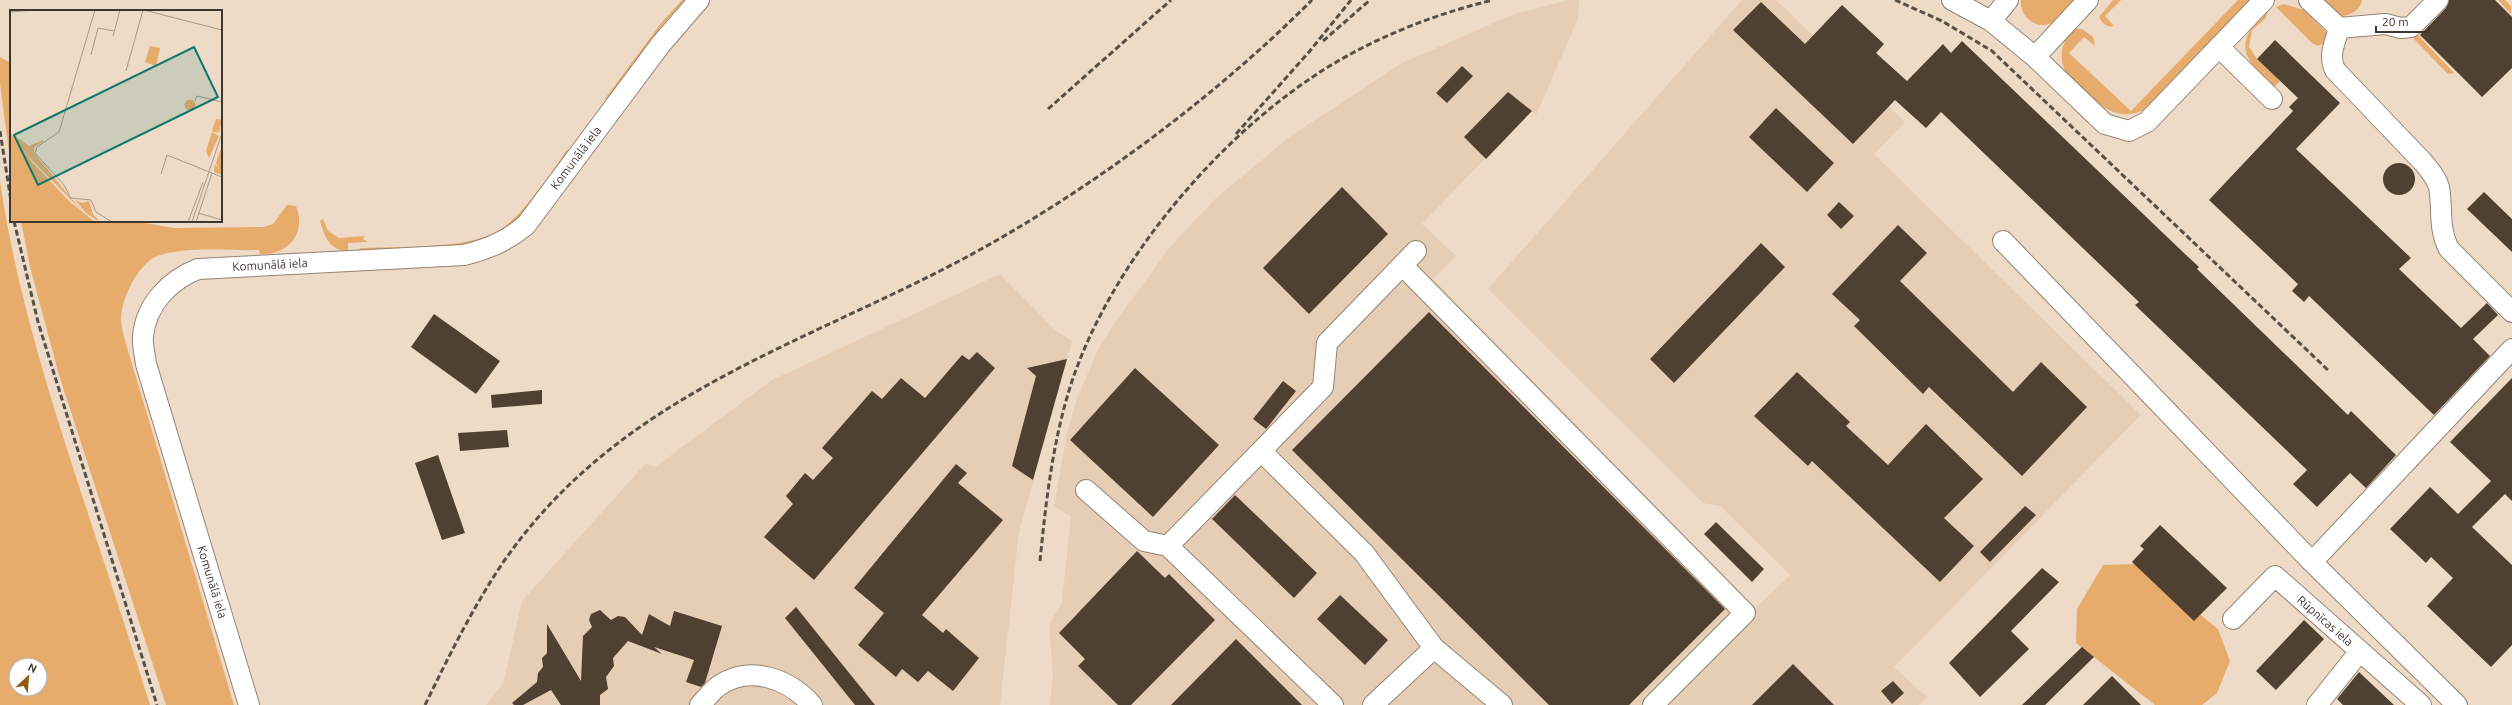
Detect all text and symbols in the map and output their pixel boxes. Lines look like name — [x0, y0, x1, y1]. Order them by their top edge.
scale bar — [2376, 8, 2429, 34]
inset map — [10, 10, 222, 222]
text: 20 m — [2382, 15, 2409, 28]
street label: Komunālā iela — [548, 124, 603, 192]
street label: Komunālā iela — [232, 256, 308, 273]
street label: Komunālā iela — [195, 544, 230, 620]
street label: Rūpnīcas iela — [2295, 593, 2356, 648]
north arrow — [8, 657, 48, 697]
text: N — [26, 661, 39, 675]

